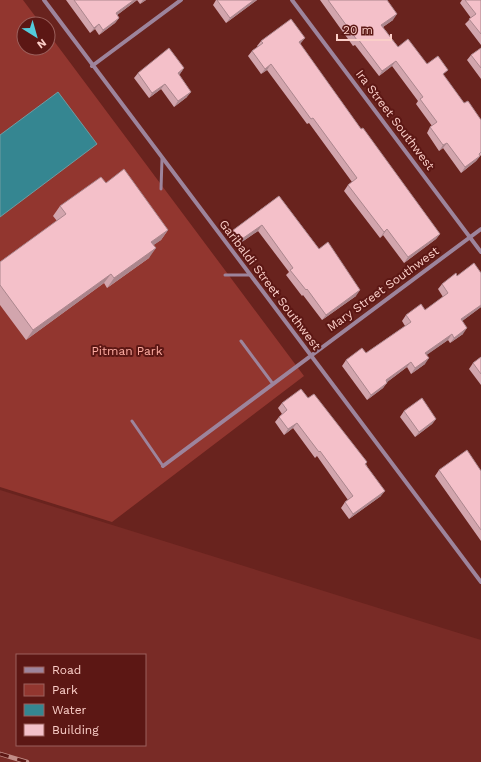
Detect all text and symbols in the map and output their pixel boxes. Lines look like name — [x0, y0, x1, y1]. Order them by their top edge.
north arrow — [16, 16, 56, 56]
scale bar — [337, 16, 391, 42]
text: 20 m — [343, 23, 373, 37]
text: N — [35, 36, 49, 51]
street label: Ira Street Southwest — [353, 67, 437, 173]
street label: Garibaldi Street Southwest — [216, 217, 324, 353]
street label: Mary Street Southwest — [324, 244, 442, 334]
park label: Pitman Park — [91, 344, 163, 358]
legend — [16, 654, 146, 746]
text: Road — [52, 663, 81, 677]
text: Park — [52, 683, 78, 697]
text: Water — [52, 703, 87, 717]
text: Building — [52, 723, 99, 737]

